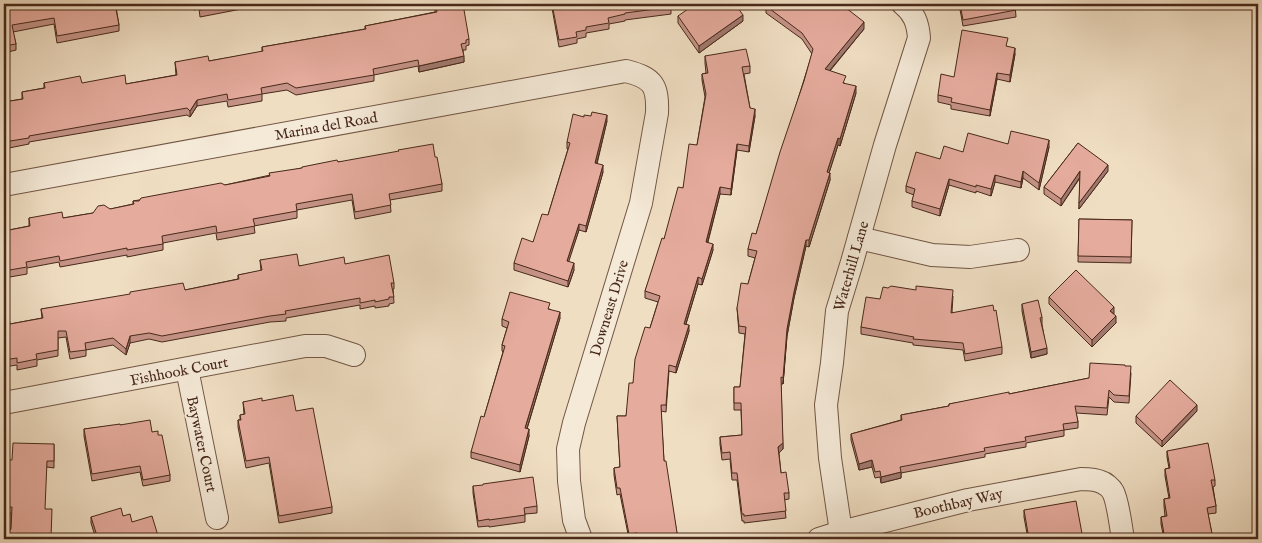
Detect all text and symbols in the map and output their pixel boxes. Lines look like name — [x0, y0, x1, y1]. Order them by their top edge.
street label: Marina del Road — [273, 108, 380, 145]
street label: Waterhill Lane — [830, 219, 873, 313]
street label: Downeast Drive — [586, 258, 633, 359]
street label: Fishhook Court — [129, 353, 230, 390]
street label: Baywater Court — [182, 394, 221, 494]
street label: Boothbay Way — [911, 484, 1005, 523]

